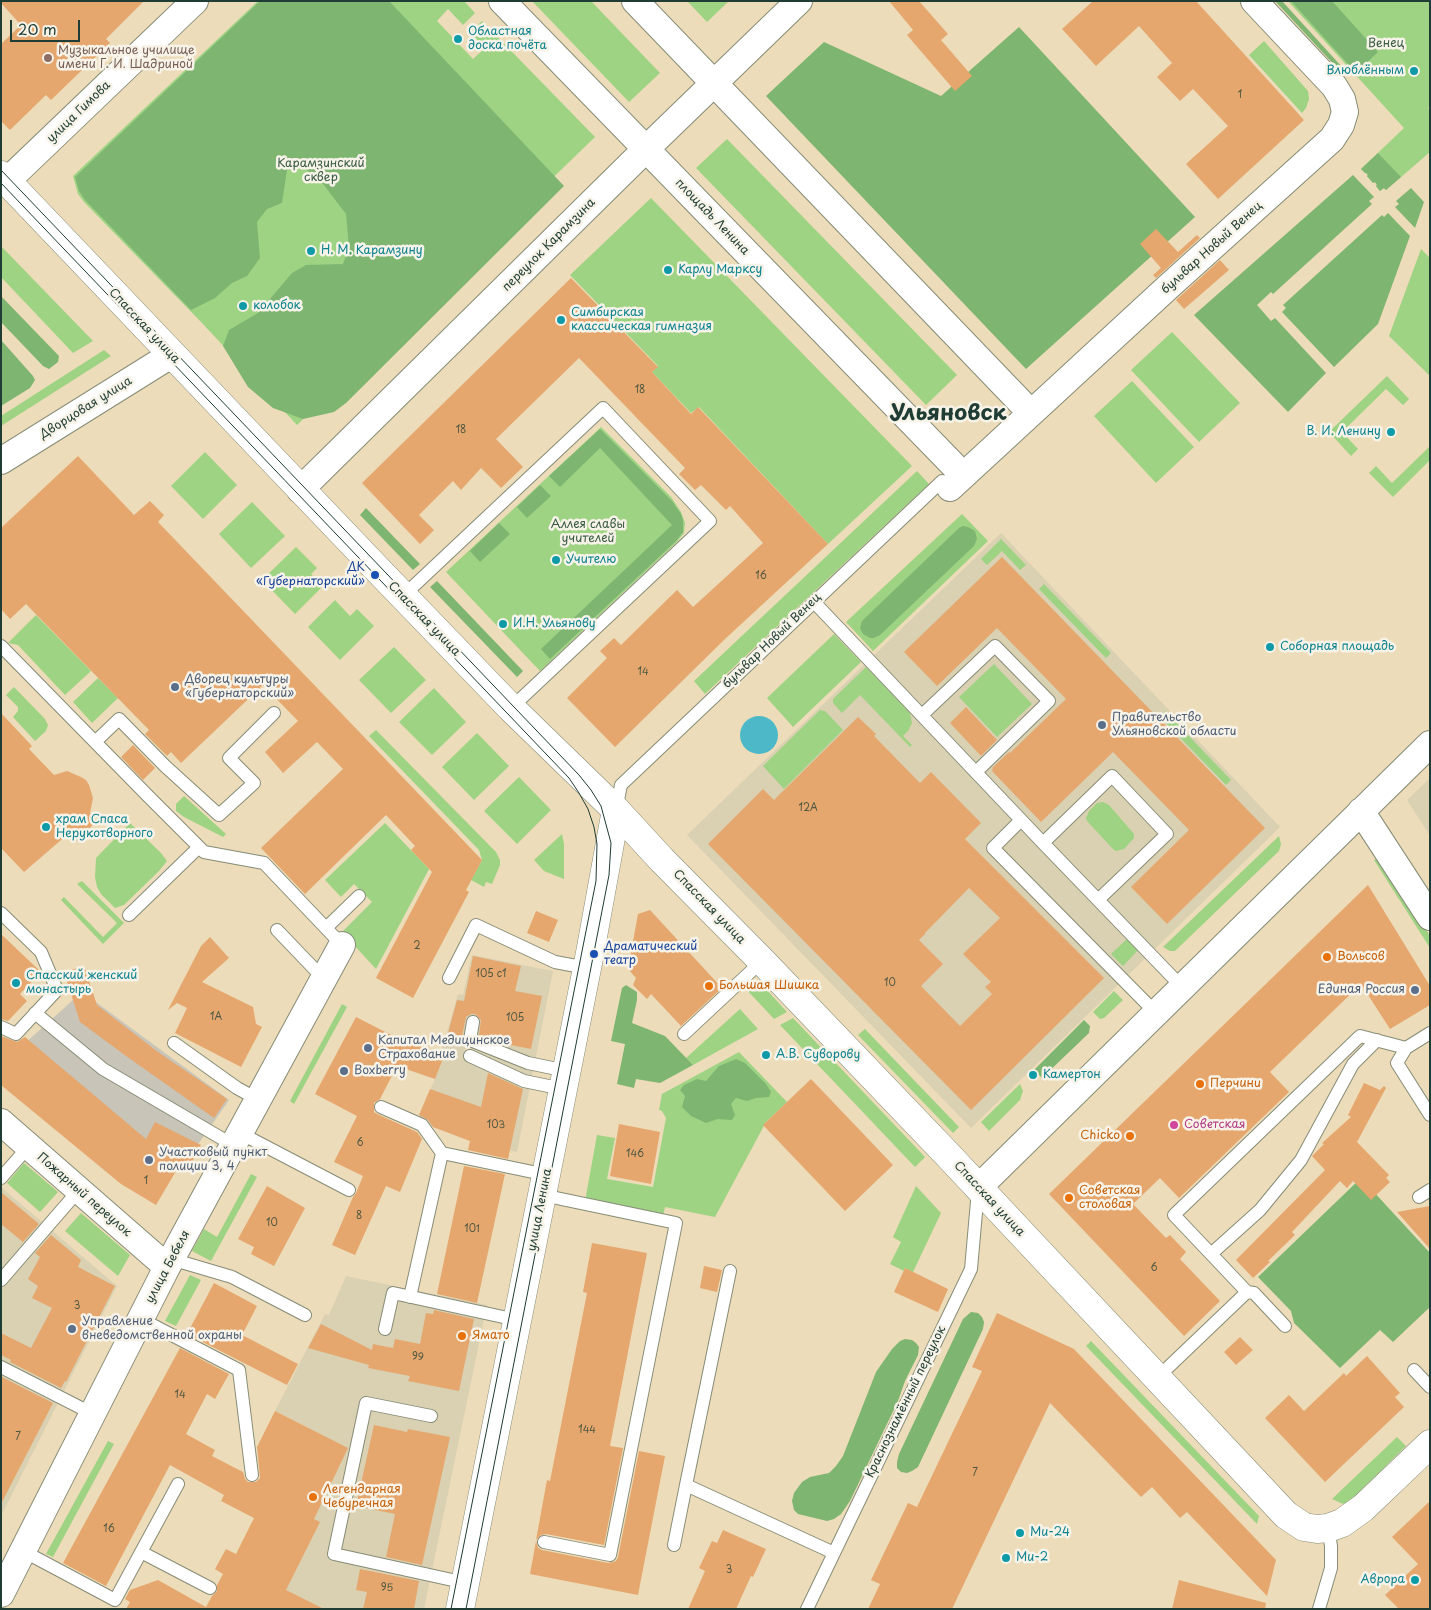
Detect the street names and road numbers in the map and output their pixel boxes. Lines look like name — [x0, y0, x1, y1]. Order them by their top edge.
street label: улица Гимова — [44, 78, 114, 146]
street label: площадь Ленина — [672, 176, 752, 258]
street label: переулок Карамзина — [500, 196, 598, 294]
street label: бульвар Новый Венец — [1159, 199, 1265, 297]
street label: Спасская улица — [106, 285, 182, 367]
street label: Дворцовая улица — [37, 374, 135, 442]
street label: Спасская улица — [385, 579, 463, 659]
street label: бульвар Новый Венец — [720, 590, 824, 692]
street label: Спасская улица — [670, 867, 748, 947]
street label: Пожарный переулок — [34, 1150, 134, 1240]
street label: Спасская улица — [951, 1158, 1027, 1240]
street label: улица Ленина — [525, 1167, 555, 1253]
street label: улица Бебеля — [143, 1228, 193, 1306]
street label: Краснознамённый переулок — [863, 1324, 949, 1480]

